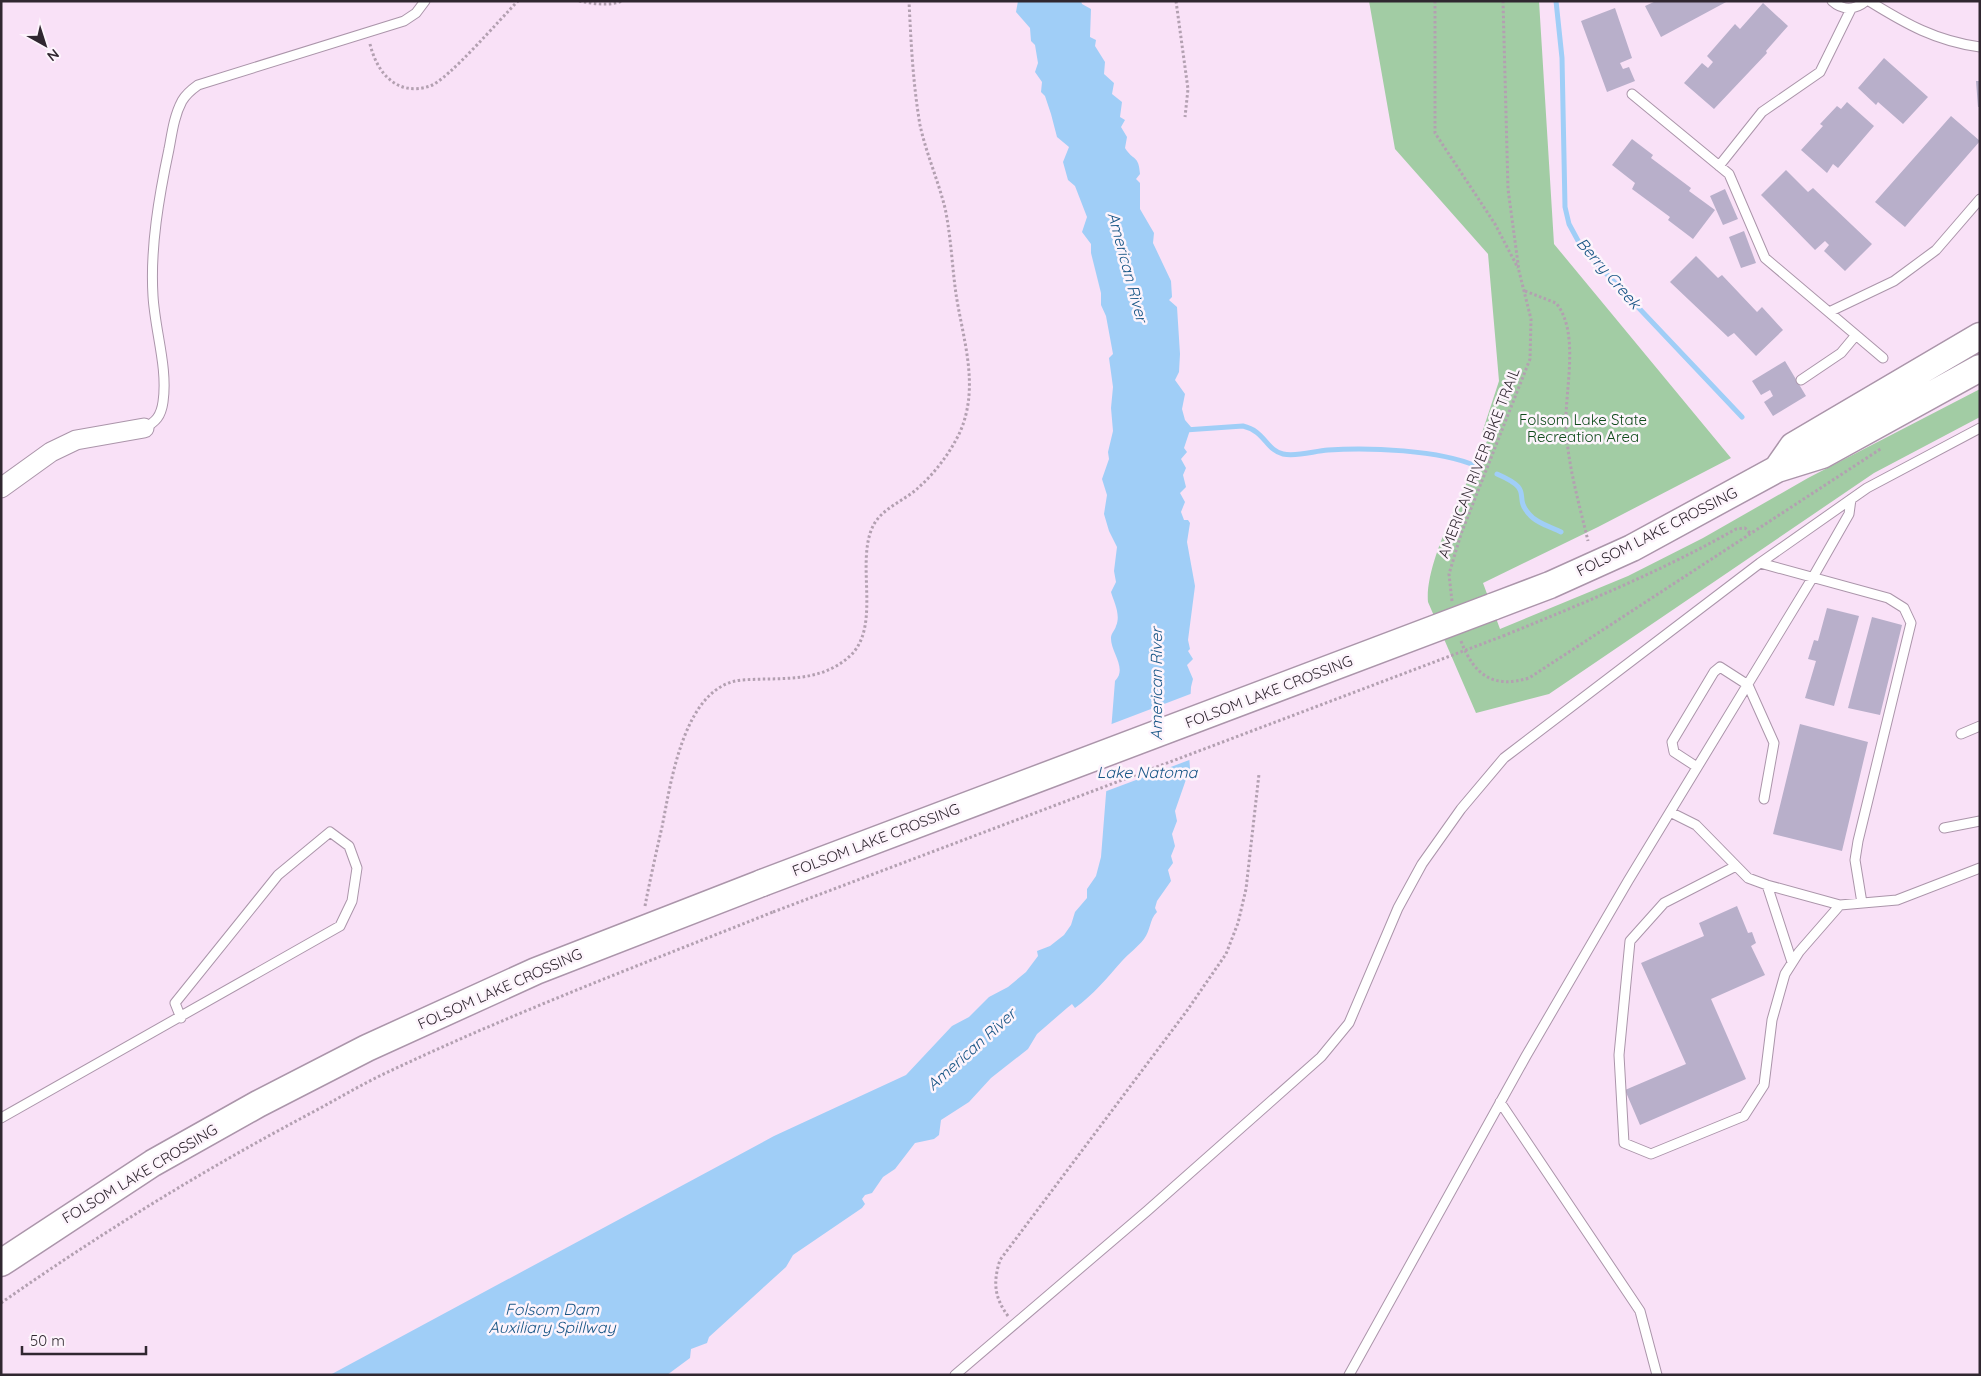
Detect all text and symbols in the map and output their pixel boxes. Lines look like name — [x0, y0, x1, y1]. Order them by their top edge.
north arrow — [20, 20, 70, 70]
text: N — [44, 45, 63, 65]
water label: American River — [1104, 210, 1153, 326]
water label: Berry Creek — [1573, 233, 1646, 314]
street label: AMERICAN RIVER BIKE TRAIL — [1433, 365, 1524, 561]
park label: Folsom Lake State Recreation Area — [1519, 410, 1647, 446]
street label: FOLSOM LAKE CROSSING — [1573, 483, 1740, 580]
water label: American River — [1146, 626, 1166, 740]
street label: FOLSOM LAKE CROSSING — [1182, 651, 1355, 732]
water label: Lake Natoma — [1097, 762, 1199, 782]
street label: FOLSOM LAKE CROSSING — [789, 799, 962, 880]
street label: FOLSOM LAKE CROSSING — [415, 944, 585, 1033]
water label: American River — [922, 1003, 1021, 1094]
street label: FOLSOM LAKE CROSSING — [59, 1120, 221, 1228]
water label: Folsom Dam Auxiliary Spillway — [489, 1299, 616, 1337]
scale bar — [22, 1324, 146, 1356]
text: 50 m — [30, 1331, 65, 1350]

